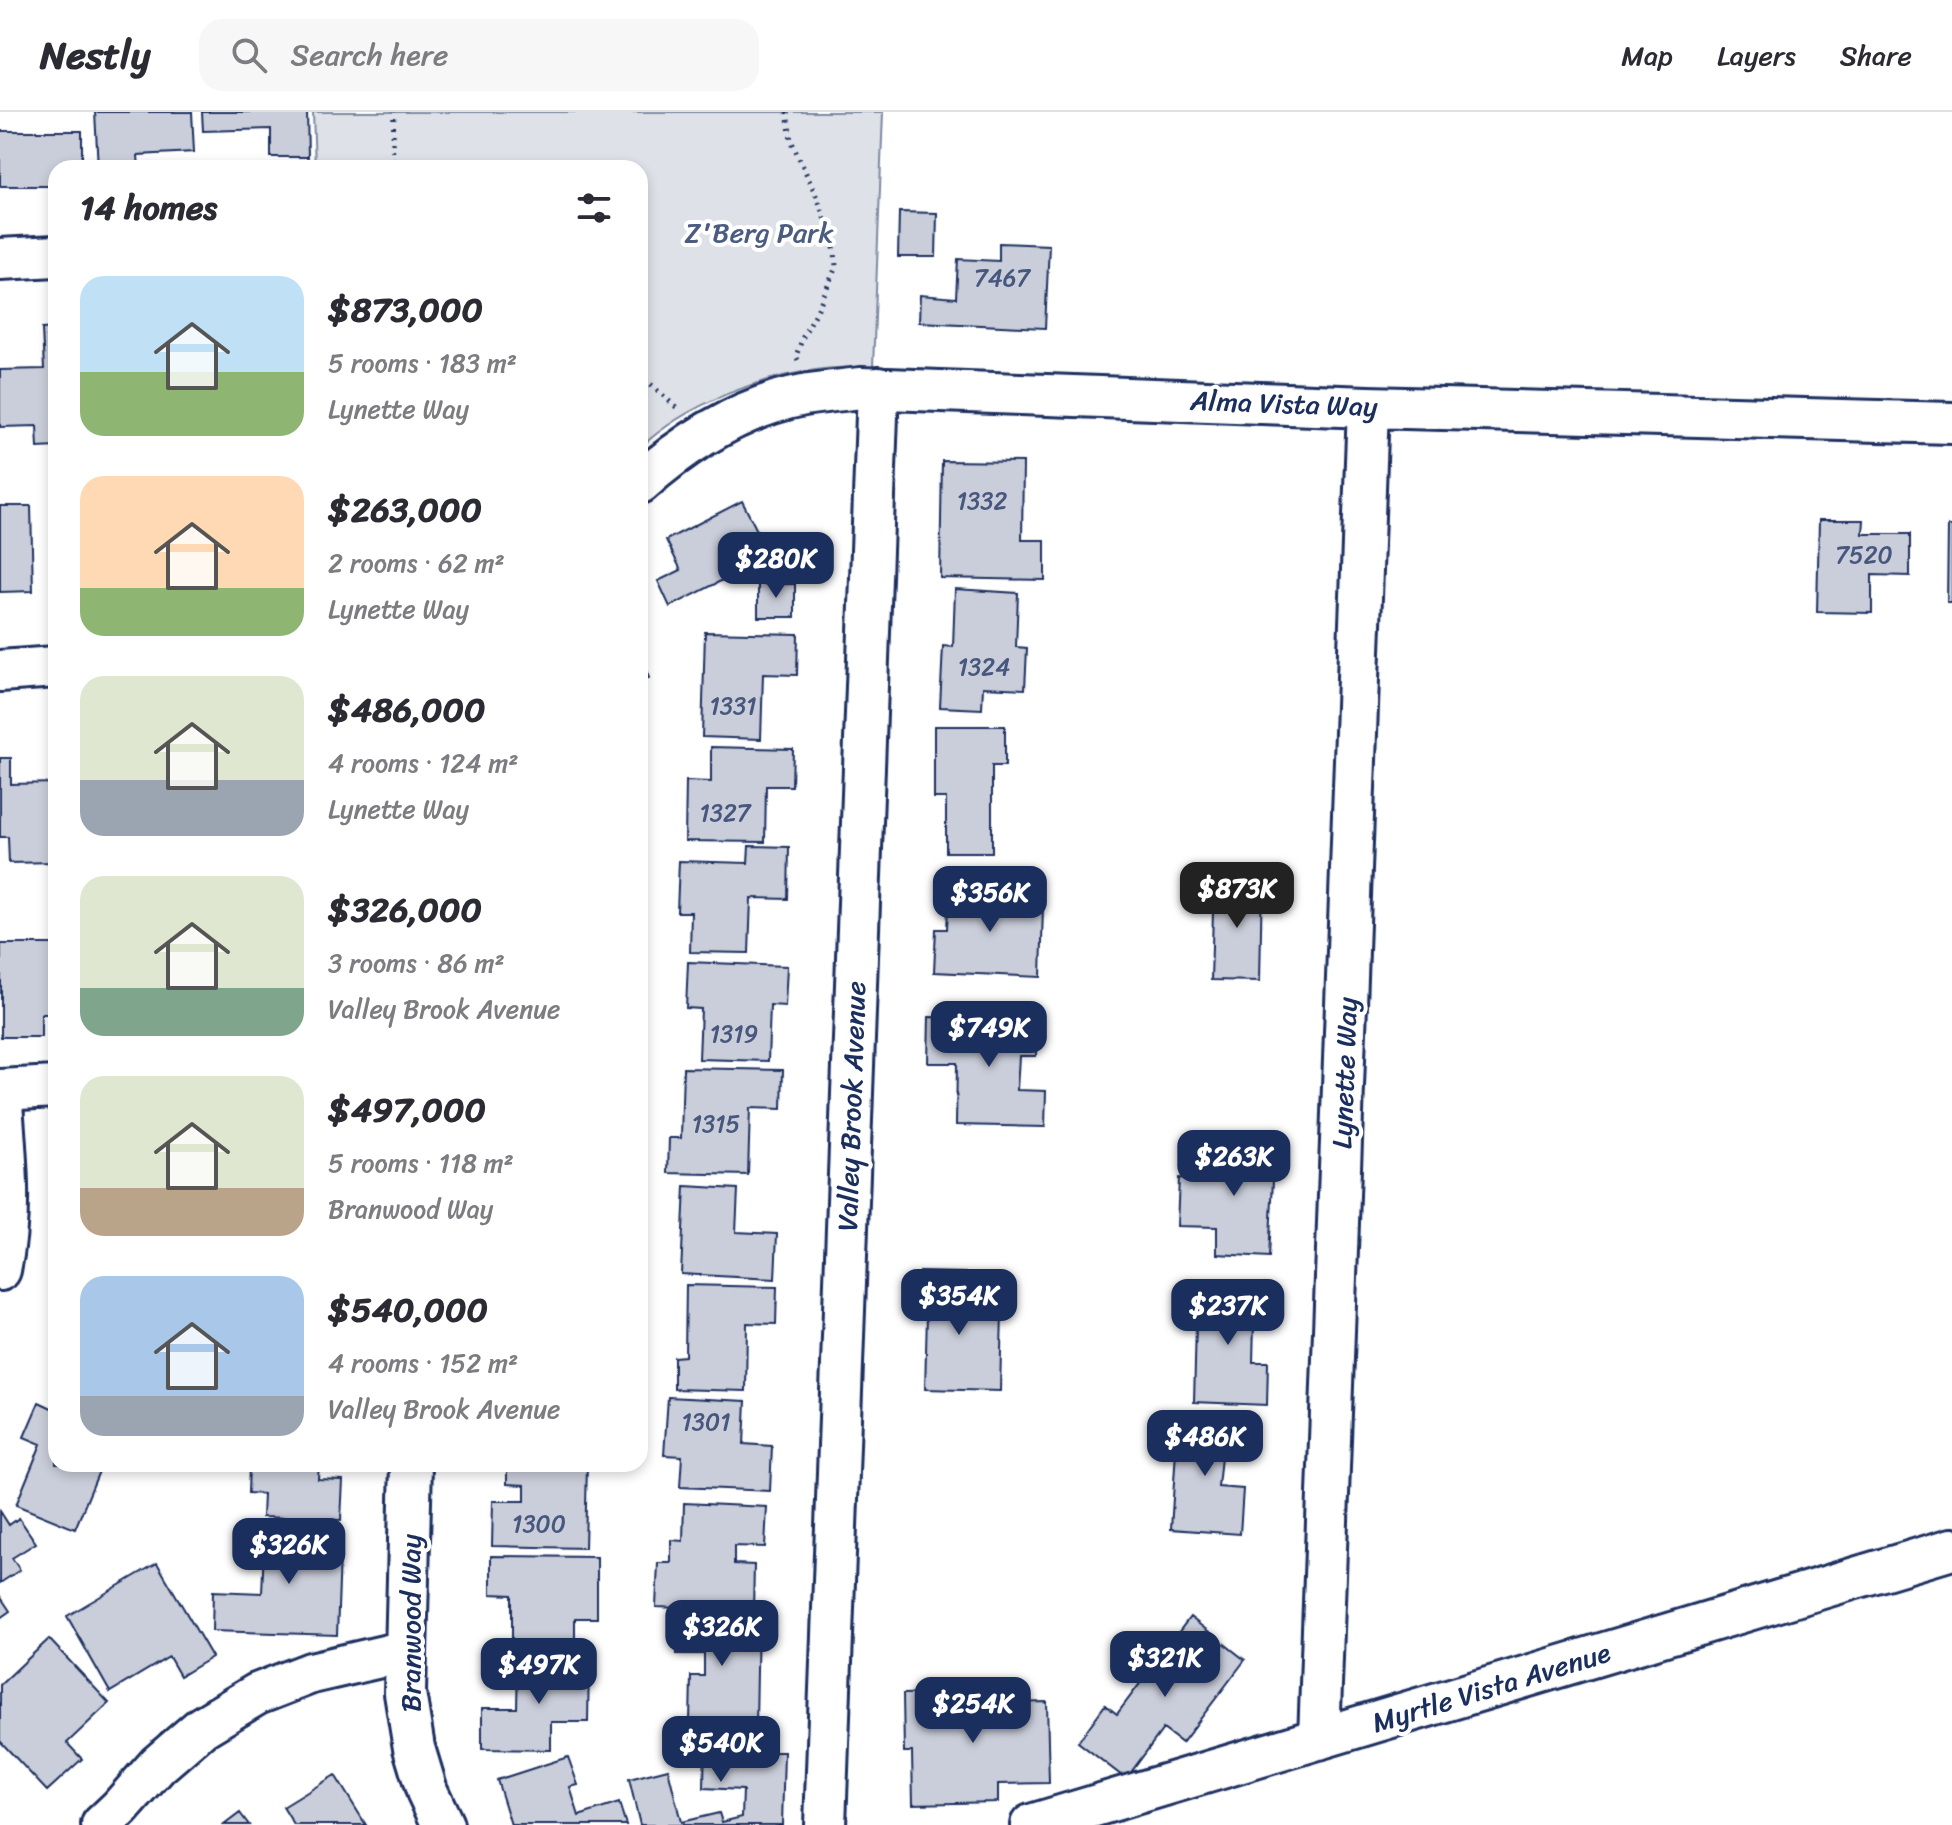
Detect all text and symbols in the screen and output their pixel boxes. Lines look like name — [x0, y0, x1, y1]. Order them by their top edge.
search box — [199, 19, 759, 91]
text: Nestly — [40, 22, 151, 89]
text: Search here — [291, 28, 449, 82]
text: Map — [1621, 31, 1673, 80]
text: Layers — [1717, 31, 1796, 80]
text: Share — [1840, 31, 1912, 80]
icon: search — [227, 33, 271, 77]
text: 14 homes — [80, 178, 217, 238]
icon: filters — [572, 186, 616, 230]
park label: Z'Berg Park — [685, 208, 834, 257]
house number: 7467 — [974, 257, 1031, 299]
text: $873,000 — [328, 280, 483, 340]
icon: home — [144, 308, 240, 404]
text: 5 rooms · 183 m² — [328, 340, 517, 386]
street label: Alma Vista Way — [1188, 376, 1379, 431]
text: Lynette Way — [328, 386, 469, 432]
text: $263,000 — [328, 480, 482, 540]
house number: 1332 — [957, 480, 1007, 522]
icon: home — [144, 508, 240, 604]
pin: $280K — [720, 532, 832, 600]
house number: 7520 — [1835, 534, 1893, 576]
text: $280K — [736, 535, 816, 581]
text: 2 rooms · 62 m² — [328, 540, 505, 586]
text: Lynette Way — [328, 586, 469, 632]
house number: 1324 — [958, 646, 1010, 688]
text: $486,000 — [328, 680, 486, 740]
house number: 1331 — [710, 685, 756, 727]
icon: home — [144, 708, 240, 804]
text: 4 rooms · 124 m² — [328, 740, 519, 786]
text: Lynette Way — [328, 786, 469, 832]
house number: 1327 — [699, 792, 752, 834]
pin: $873K — [1181, 862, 1293, 930]
text: $873K — [1198, 865, 1276, 911]
pin: $356K — [934, 866, 1046, 934]
text: $356K — [951, 869, 1029, 915]
text: $326,000 — [328, 880, 482, 940]
icon: home — [144, 908, 240, 1004]
text: 3 rooms · 86 m² — [328, 940, 505, 986]
street label: Valley Brook Avenue — [823, 980, 880, 1232]
text: Valley Brook Avenue — [328, 986, 560, 1032]
street label: Lynette Way — [1317, 996, 1372, 1150]
pin: $749K — [933, 1001, 1045, 1069]
text: $749K — [949, 1004, 1029, 1050]
house number: 1319 — [710, 1013, 758, 1055]
text: $497,000 — [328, 1080, 486, 1140]
house number: 1315 — [692, 1103, 740, 1145]
icon: home — [144, 1108, 240, 1204]
pin: $263K — [1178, 1130, 1290, 1198]
text: $263K — [1195, 1133, 1273, 1179]
text: 5 rooms · 118 m² — [328, 1140, 514, 1186]
text: Branwood Way — [328, 1186, 493, 1232]
pin: $354K — [903, 1269, 1015, 1337]
text: $354K — [919, 1272, 999, 1318]
pin: $237K — [1172, 1279, 1284, 1347]
text: $540,000 — [328, 1280, 488, 1340]
text: $237K — [1189, 1282, 1267, 1328]
icon: home — [144, 1308, 240, 1404]
text: 4 rooms · 152 m² — [328, 1340, 518, 1386]
text: Valley Brook Avenue — [328, 1386, 560, 1432]
house number: 1301 — [682, 1401, 730, 1443]
pin: $486K — [1149, 1410, 1261, 1478]
text: $486K — [1165, 1413, 1245, 1459]
house number: 1300 — [512, 1503, 566, 1545]
pin: $326K — [233, 1518, 345, 1586]
text: $326K — [250, 1521, 328, 1567]
street label: Branwood Way — [386, 1534, 435, 1712]
pin: $326K — [666, 1600, 778, 1668]
text: $326K — [683, 1603, 761, 1649]
street label: Myrtle Vista Avenue — [1366, 1628, 1617, 1747]
pin: $321K — [1109, 1631, 1221, 1699]
text: $321K — [1128, 1634, 1202, 1680]
pin: $497K — [483, 1638, 595, 1706]
text: $497K — [499, 1641, 579, 1687]
pin: $254K — [917, 1677, 1029, 1745]
text: $254K — [933, 1680, 1013, 1726]
pin: $540K — [665, 1716, 777, 1784]
text: $540K — [680, 1719, 762, 1765]

